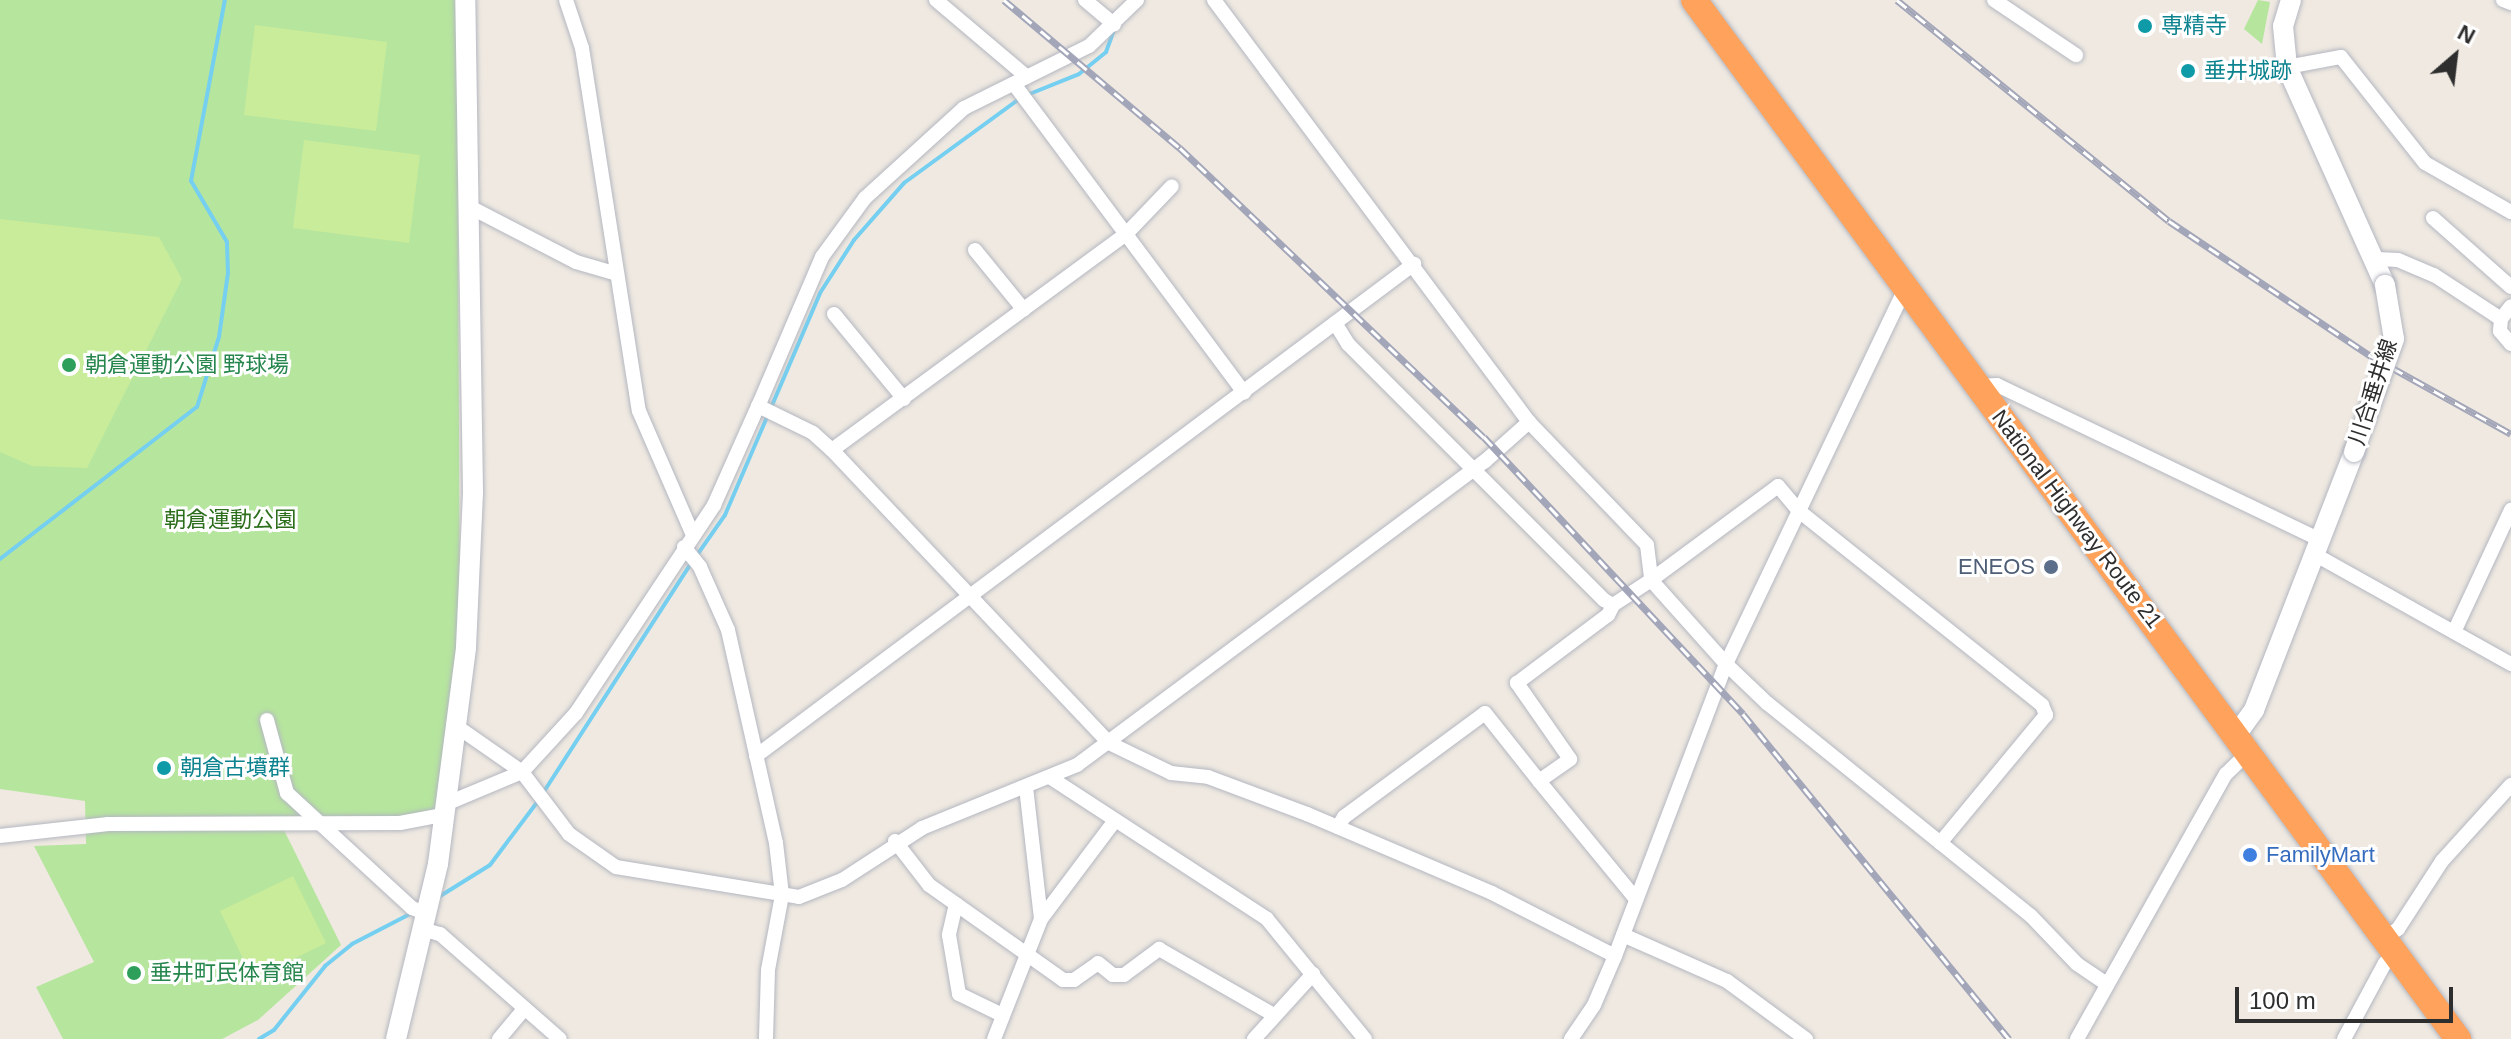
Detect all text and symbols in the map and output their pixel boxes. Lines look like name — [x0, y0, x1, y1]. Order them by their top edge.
place label: 専精寺 — [2161, 13, 2227, 39]
north arrow — [2415, 16, 2495, 96]
marker: 専精寺 — [2136, 17, 2154, 35]
text: N — [2454, 20, 2479, 49]
place label: 垂井城跡 — [2204, 58, 2292, 84]
marker: 垂井城跡 — [2179, 62, 2197, 80]
street label: 川合垂井線 — [2343, 336, 2403, 448]
place label: 朝倉運動公園 野球場 — [85, 352, 289, 378]
marker: 朝倉運動公園 野球場 — [60, 356, 78, 374]
street label: National Highway Route 21 — [1986, 405, 2168, 633]
park label: 朝倉運動公園 — [164, 507, 296, 533]
place label: ENEOS — [1958, 554, 2035, 580]
marker: ENEOS — [2042, 558, 2060, 576]
place label: 朝倉古墳群 — [180, 755, 290, 781]
marker: 朝倉古墳群 — [155, 759, 173, 777]
place label: FamilyMart — [2266, 842, 2375, 868]
marker: FamilyMart — [2241, 846, 2259, 864]
place label: 垂井町民体育館 — [150, 960, 304, 986]
marker: 垂井町民体育館 — [125, 964, 143, 982]
scale bar — [2239, 971, 2457, 1021]
text: 100 m — [2249, 987, 2316, 1014]

